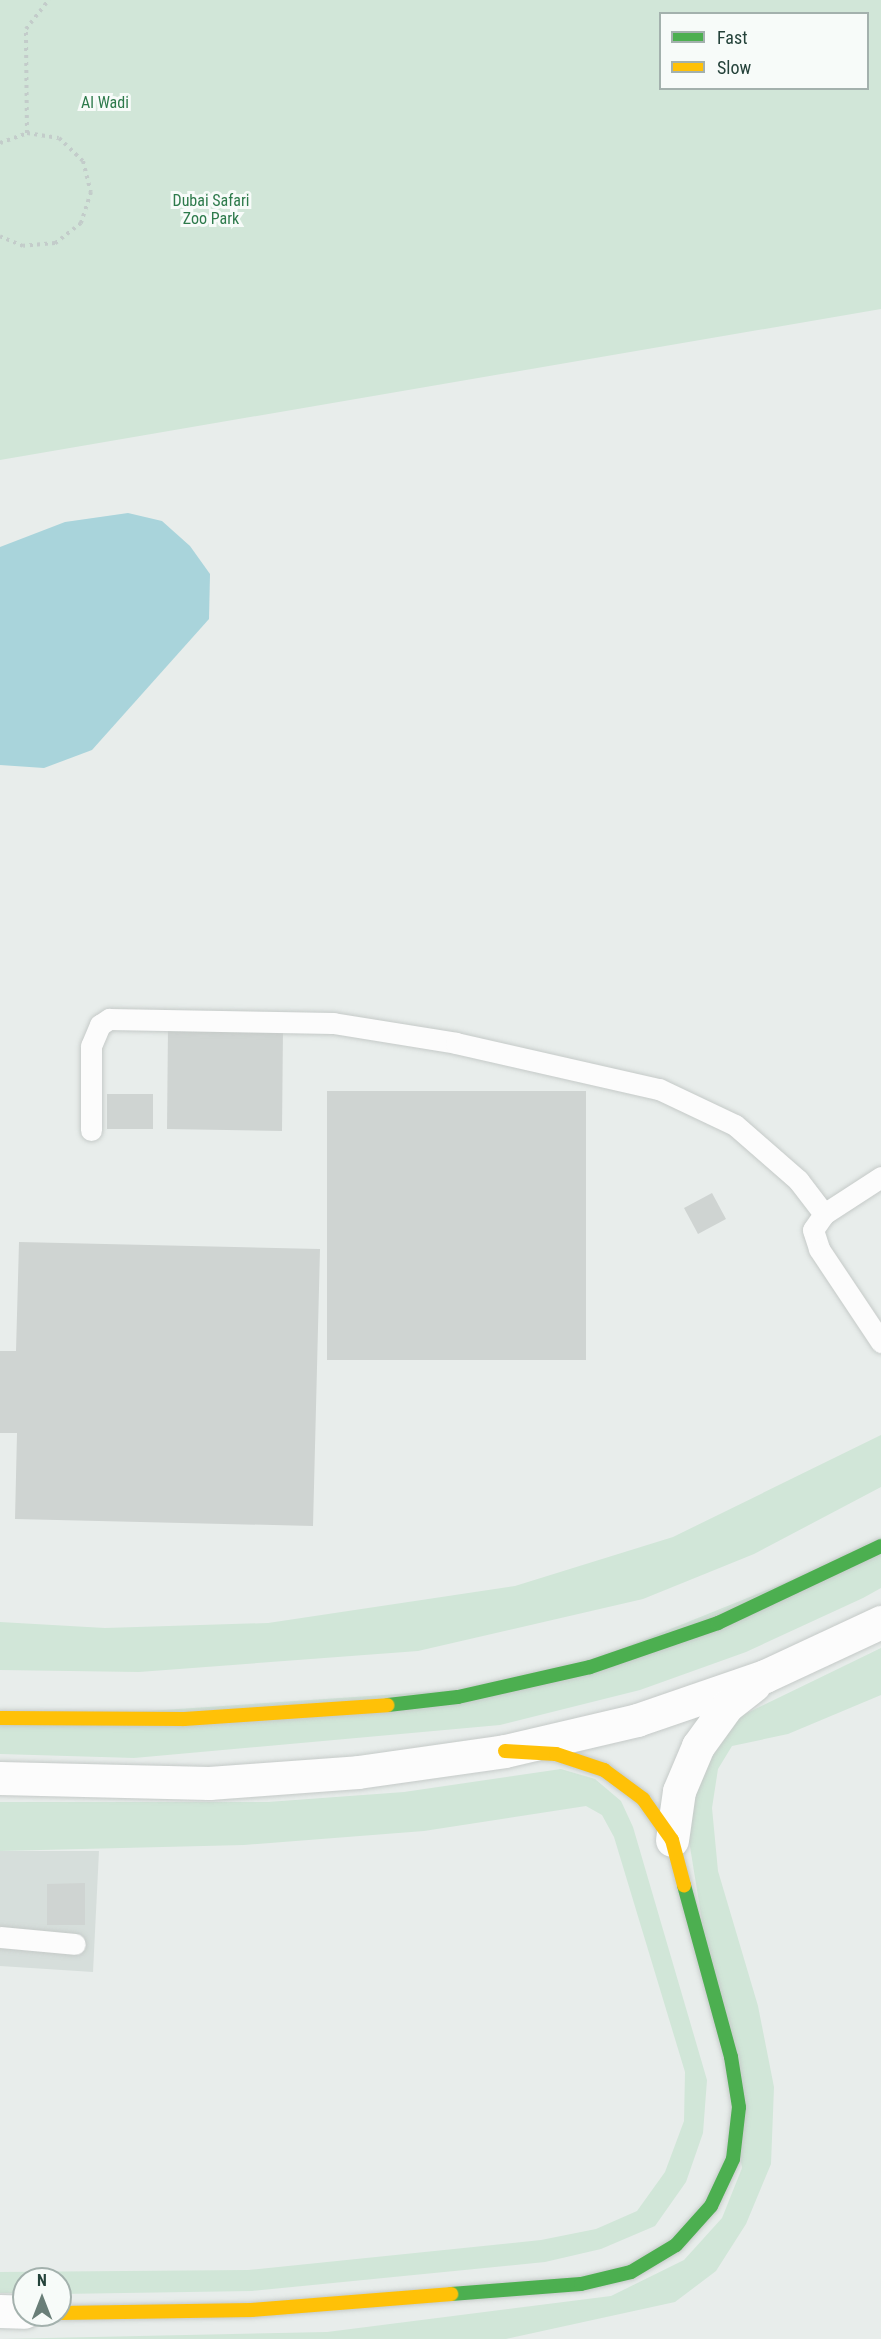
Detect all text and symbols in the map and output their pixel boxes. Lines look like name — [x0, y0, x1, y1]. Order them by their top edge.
legend — [659, 12, 869, 90]
text: Fast — [717, 27, 748, 48]
text: Slow — [717, 57, 751, 78]
park label: Al Wadi — [81, 93, 129, 113]
park label: Dubai Safari Zoo Park — [172, 191, 249, 229]
north arrow — [12, 2267, 72, 2327]
text: N — [37, 2271, 47, 2290]

